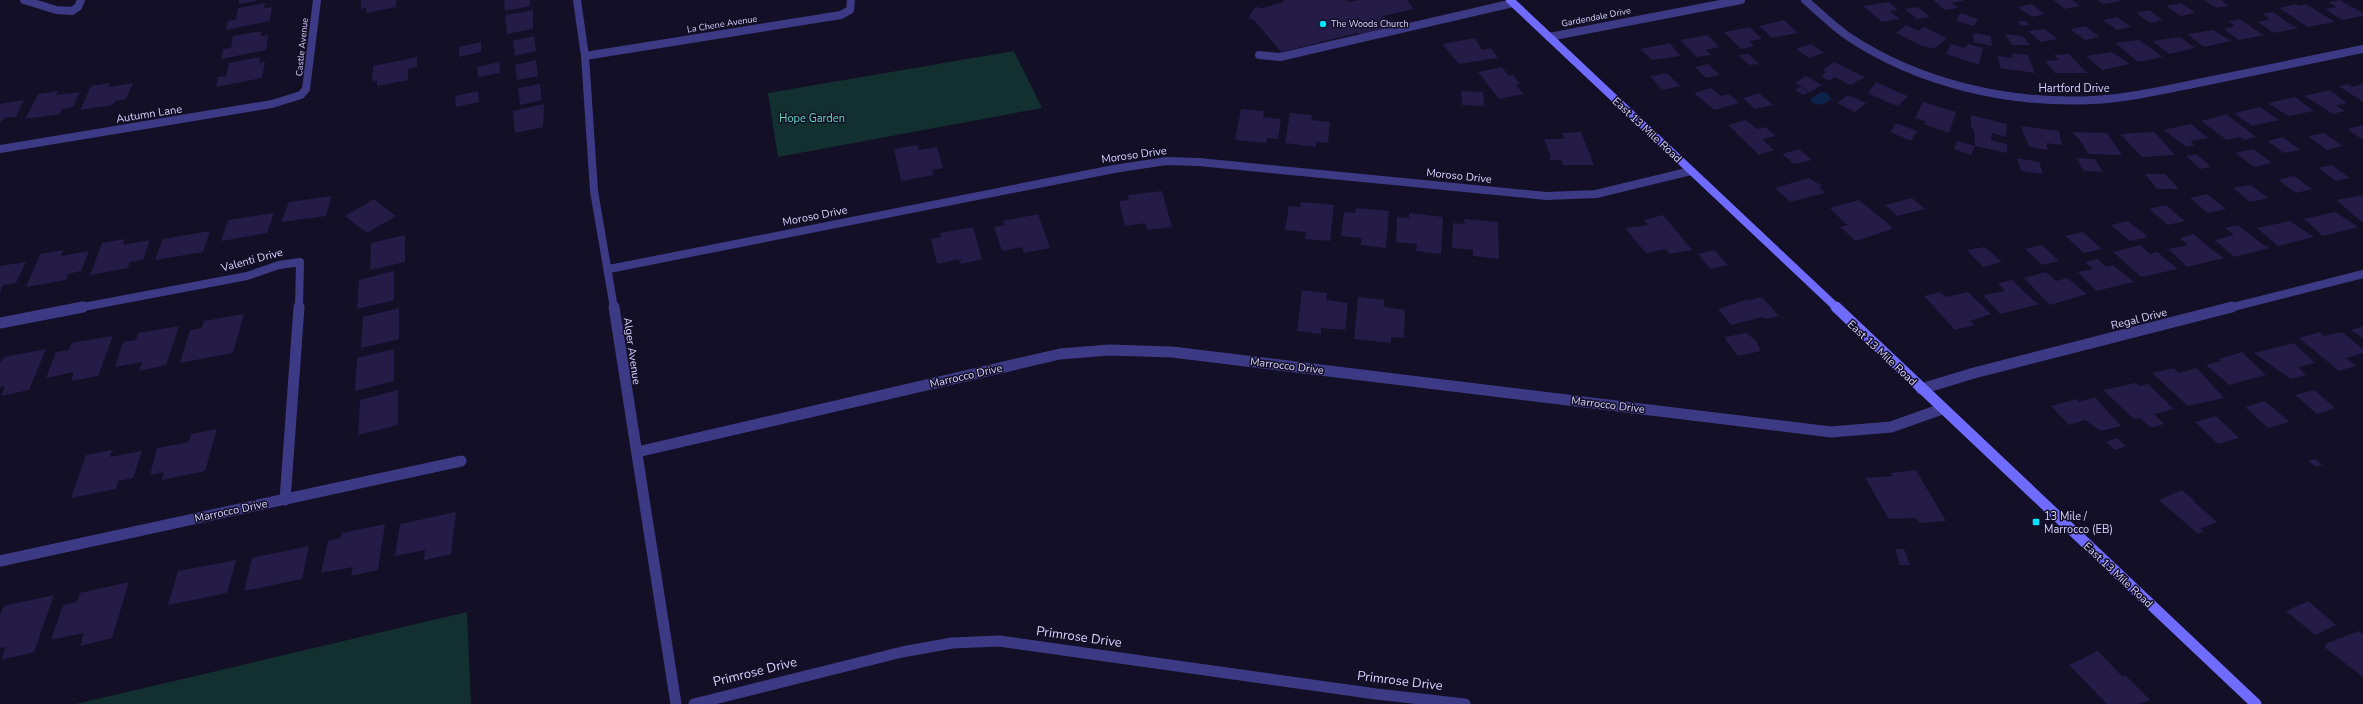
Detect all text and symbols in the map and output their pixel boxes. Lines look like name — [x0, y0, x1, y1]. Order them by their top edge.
street label: Gardendale Drive — [1560, 4, 1632, 30]
street label: La Chene Avenue — [686, 13, 758, 35]
street label: Castle Avenue — [293, 17, 311, 77]
place label: The Woods Church — [1331, 18, 1409, 30]
marker: The Woods Church — [1318, 19, 1328, 29]
street label: Hartford Drive — [2038, 81, 2110, 96]
street label: East 13 Mile Road — [1609, 94, 1685, 166]
street label: Autumn Lane — [115, 101, 183, 127]
park label: Hope Garden — [779, 111, 845, 126]
street label: Moroso Drive — [1100, 143, 1168, 167]
street label: Moroso Drive — [1425, 165, 1493, 187]
street label: Moroso Drive — [781, 202, 849, 230]
street label: Valenti Drive — [218, 245, 285, 276]
street label: Regal Drive — [2109, 305, 2169, 333]
street label: Alger Avenue — [620, 316, 644, 386]
street label: East 13 Mile Road — [1844, 317, 1920, 389]
street label: Marrocco Drive — [1249, 354, 1325, 378]
street label: Marrocco Drive — [928, 360, 1004, 392]
street label: Marrocco Drive — [1570, 393, 1646, 417]
street label: Marrocco Drive — [193, 496, 269, 526]
place label: 13 Mile / Marrocco (EB) — [2044, 509, 2113, 537]
marker: 13 Mile / Marrocco (EB) — [2031, 517, 2041, 527]
street label: East 13 Mile Road — [2080, 539, 2156, 611]
street label: Primrose Drive — [1035, 622, 1123, 652]
street label: Primrose Drive — [711, 653, 799, 691]
street label: Primrose Drive — [1356, 667, 1444, 695]

